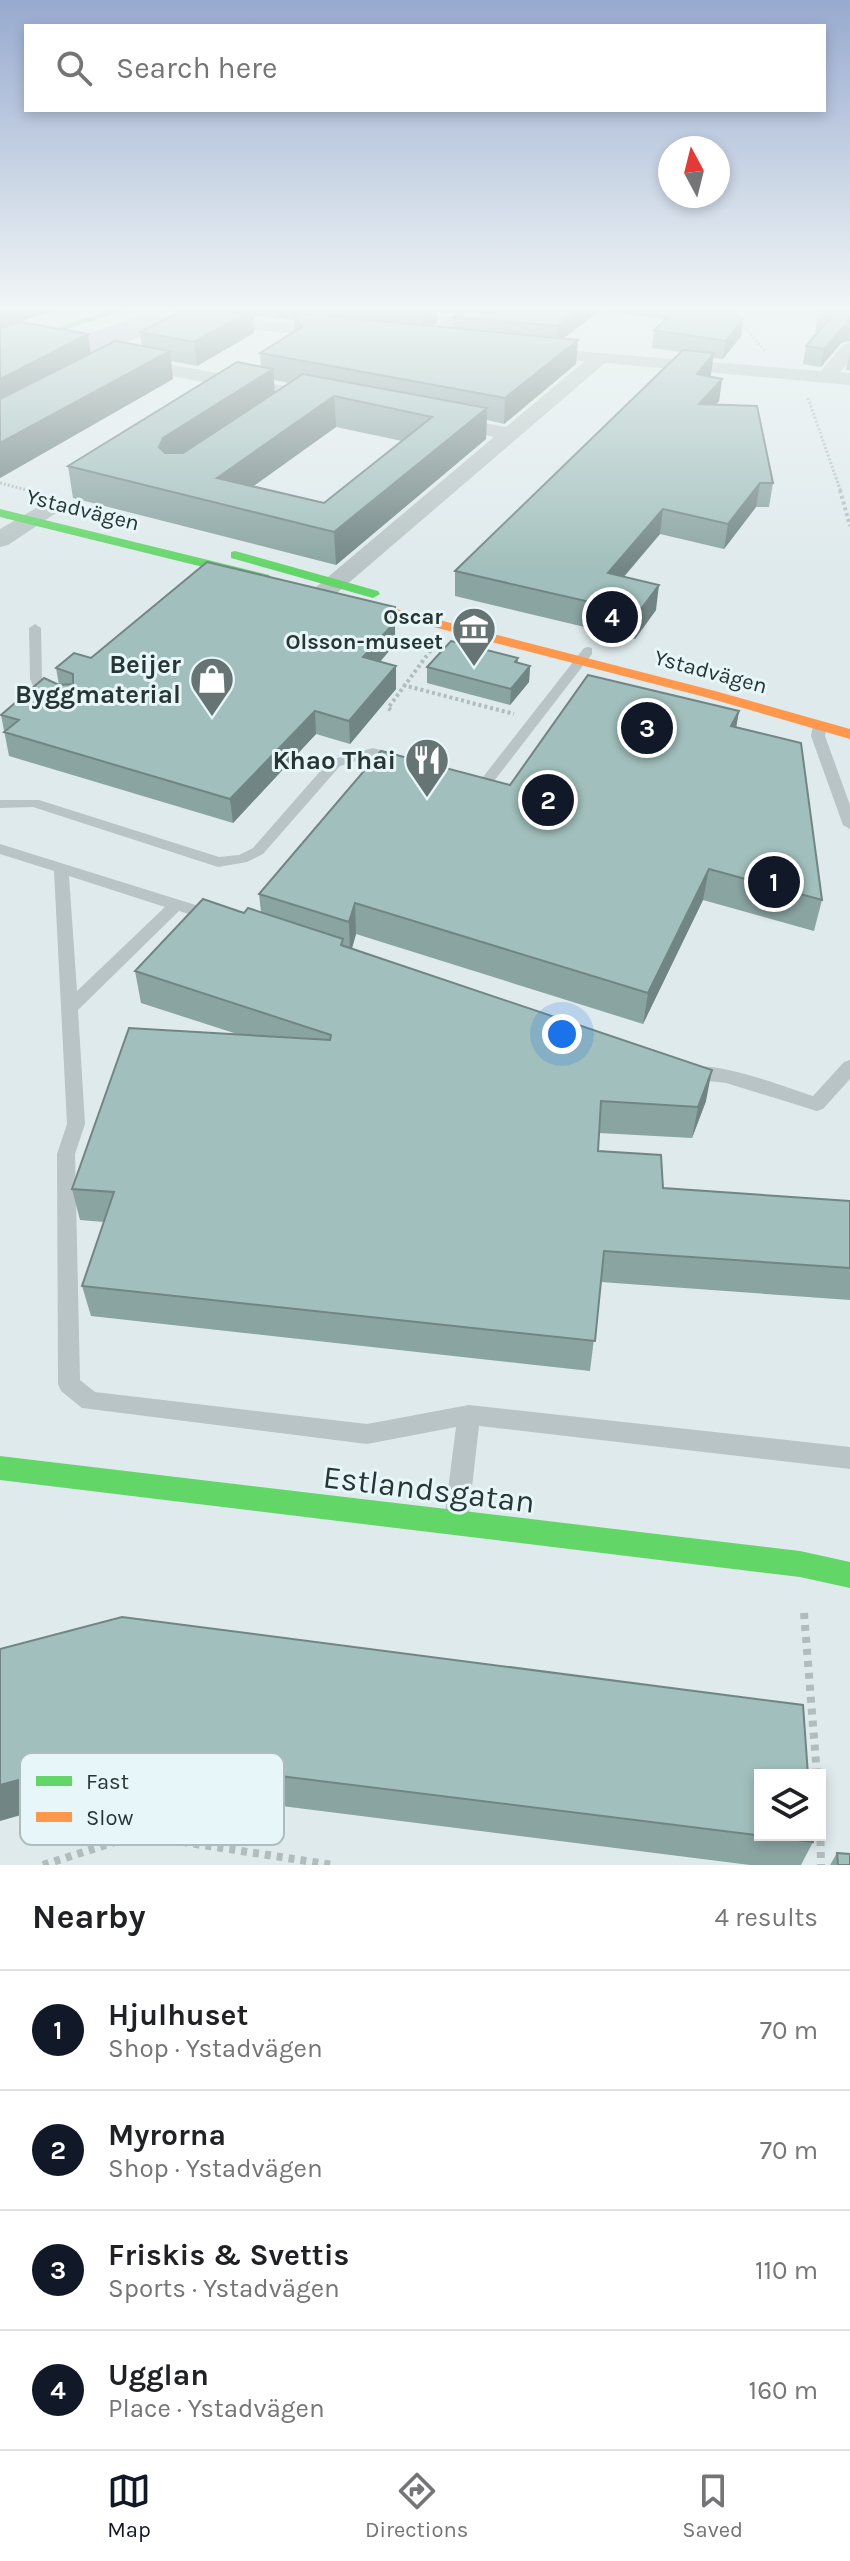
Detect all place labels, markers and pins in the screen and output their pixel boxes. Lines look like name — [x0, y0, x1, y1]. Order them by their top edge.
pin: 4 — [586, 587, 638, 647]
place label: Oscar Olsson-museet — [285, 604, 443, 655]
museum icon: Oscar Olsson-museet — [450, 605, 498, 668]
place label: Beijer Byggmaterial — [15, 649, 182, 710]
shop icon: Beijer Byggmaterial — [188, 655, 236, 718]
pin: 3 — [621, 698, 673, 758]
restaurant icon: Khao Thai — [403, 736, 451, 799]
place label: Khao Thai — [273, 745, 396, 776]
pin: 2 — [522, 770, 574, 830]
pin: 1 — [748, 852, 800, 912]

